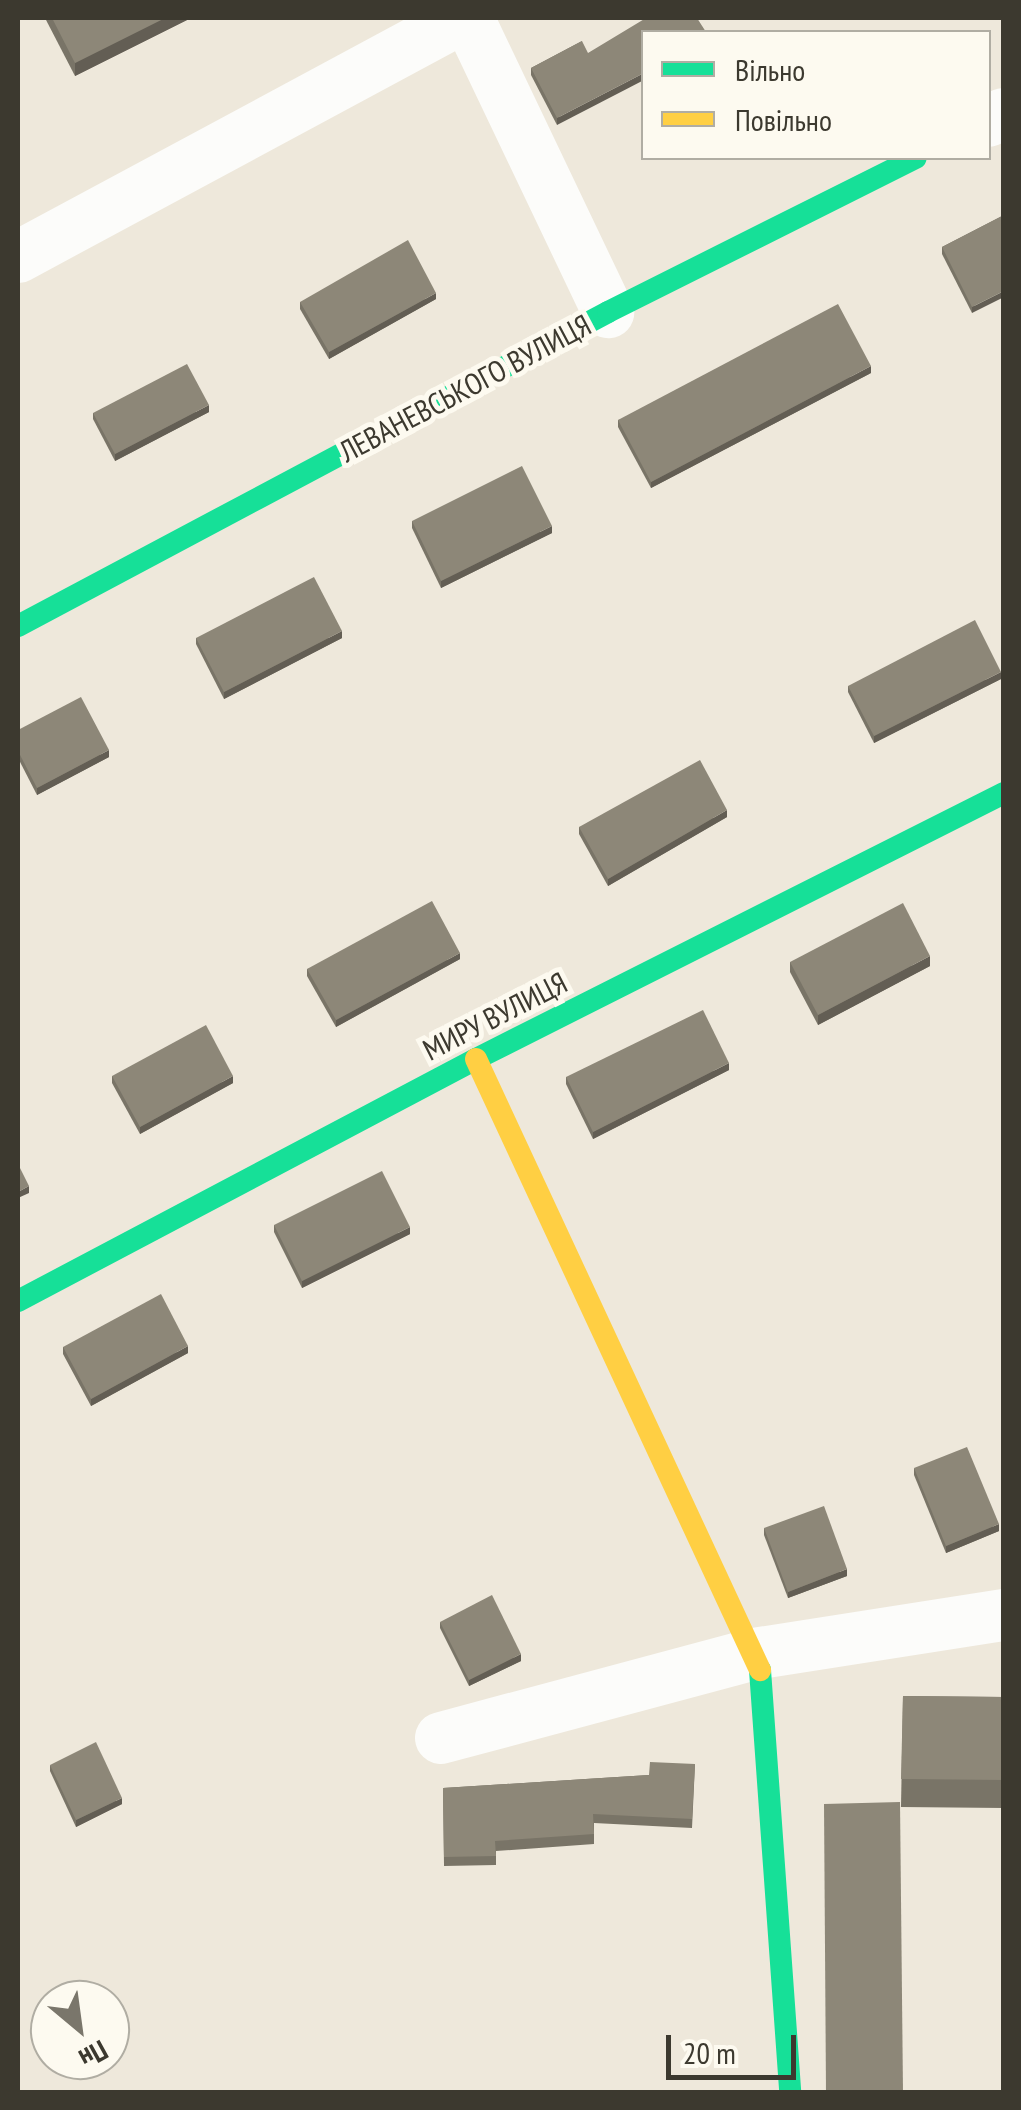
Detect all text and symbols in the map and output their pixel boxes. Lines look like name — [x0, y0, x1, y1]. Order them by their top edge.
legend — [641, 30, 991, 160]
text: Вільно — [735, 50, 805, 89]
text: Повільно — [735, 100, 832, 139]
street label: ЛЕВАНЕВСЬКОГО ВУЛИЦЯ — [333, 307, 597, 469]
street label: МИРУ ВУЛИЦЯ — [417, 964, 573, 1068]
north arrow — [30, 1980, 130, 2080]
scale bar — [671, 2015, 801, 2077]
text: Пн — [73, 2032, 115, 2078]
text: 20 m — [683, 2033, 736, 2072]

